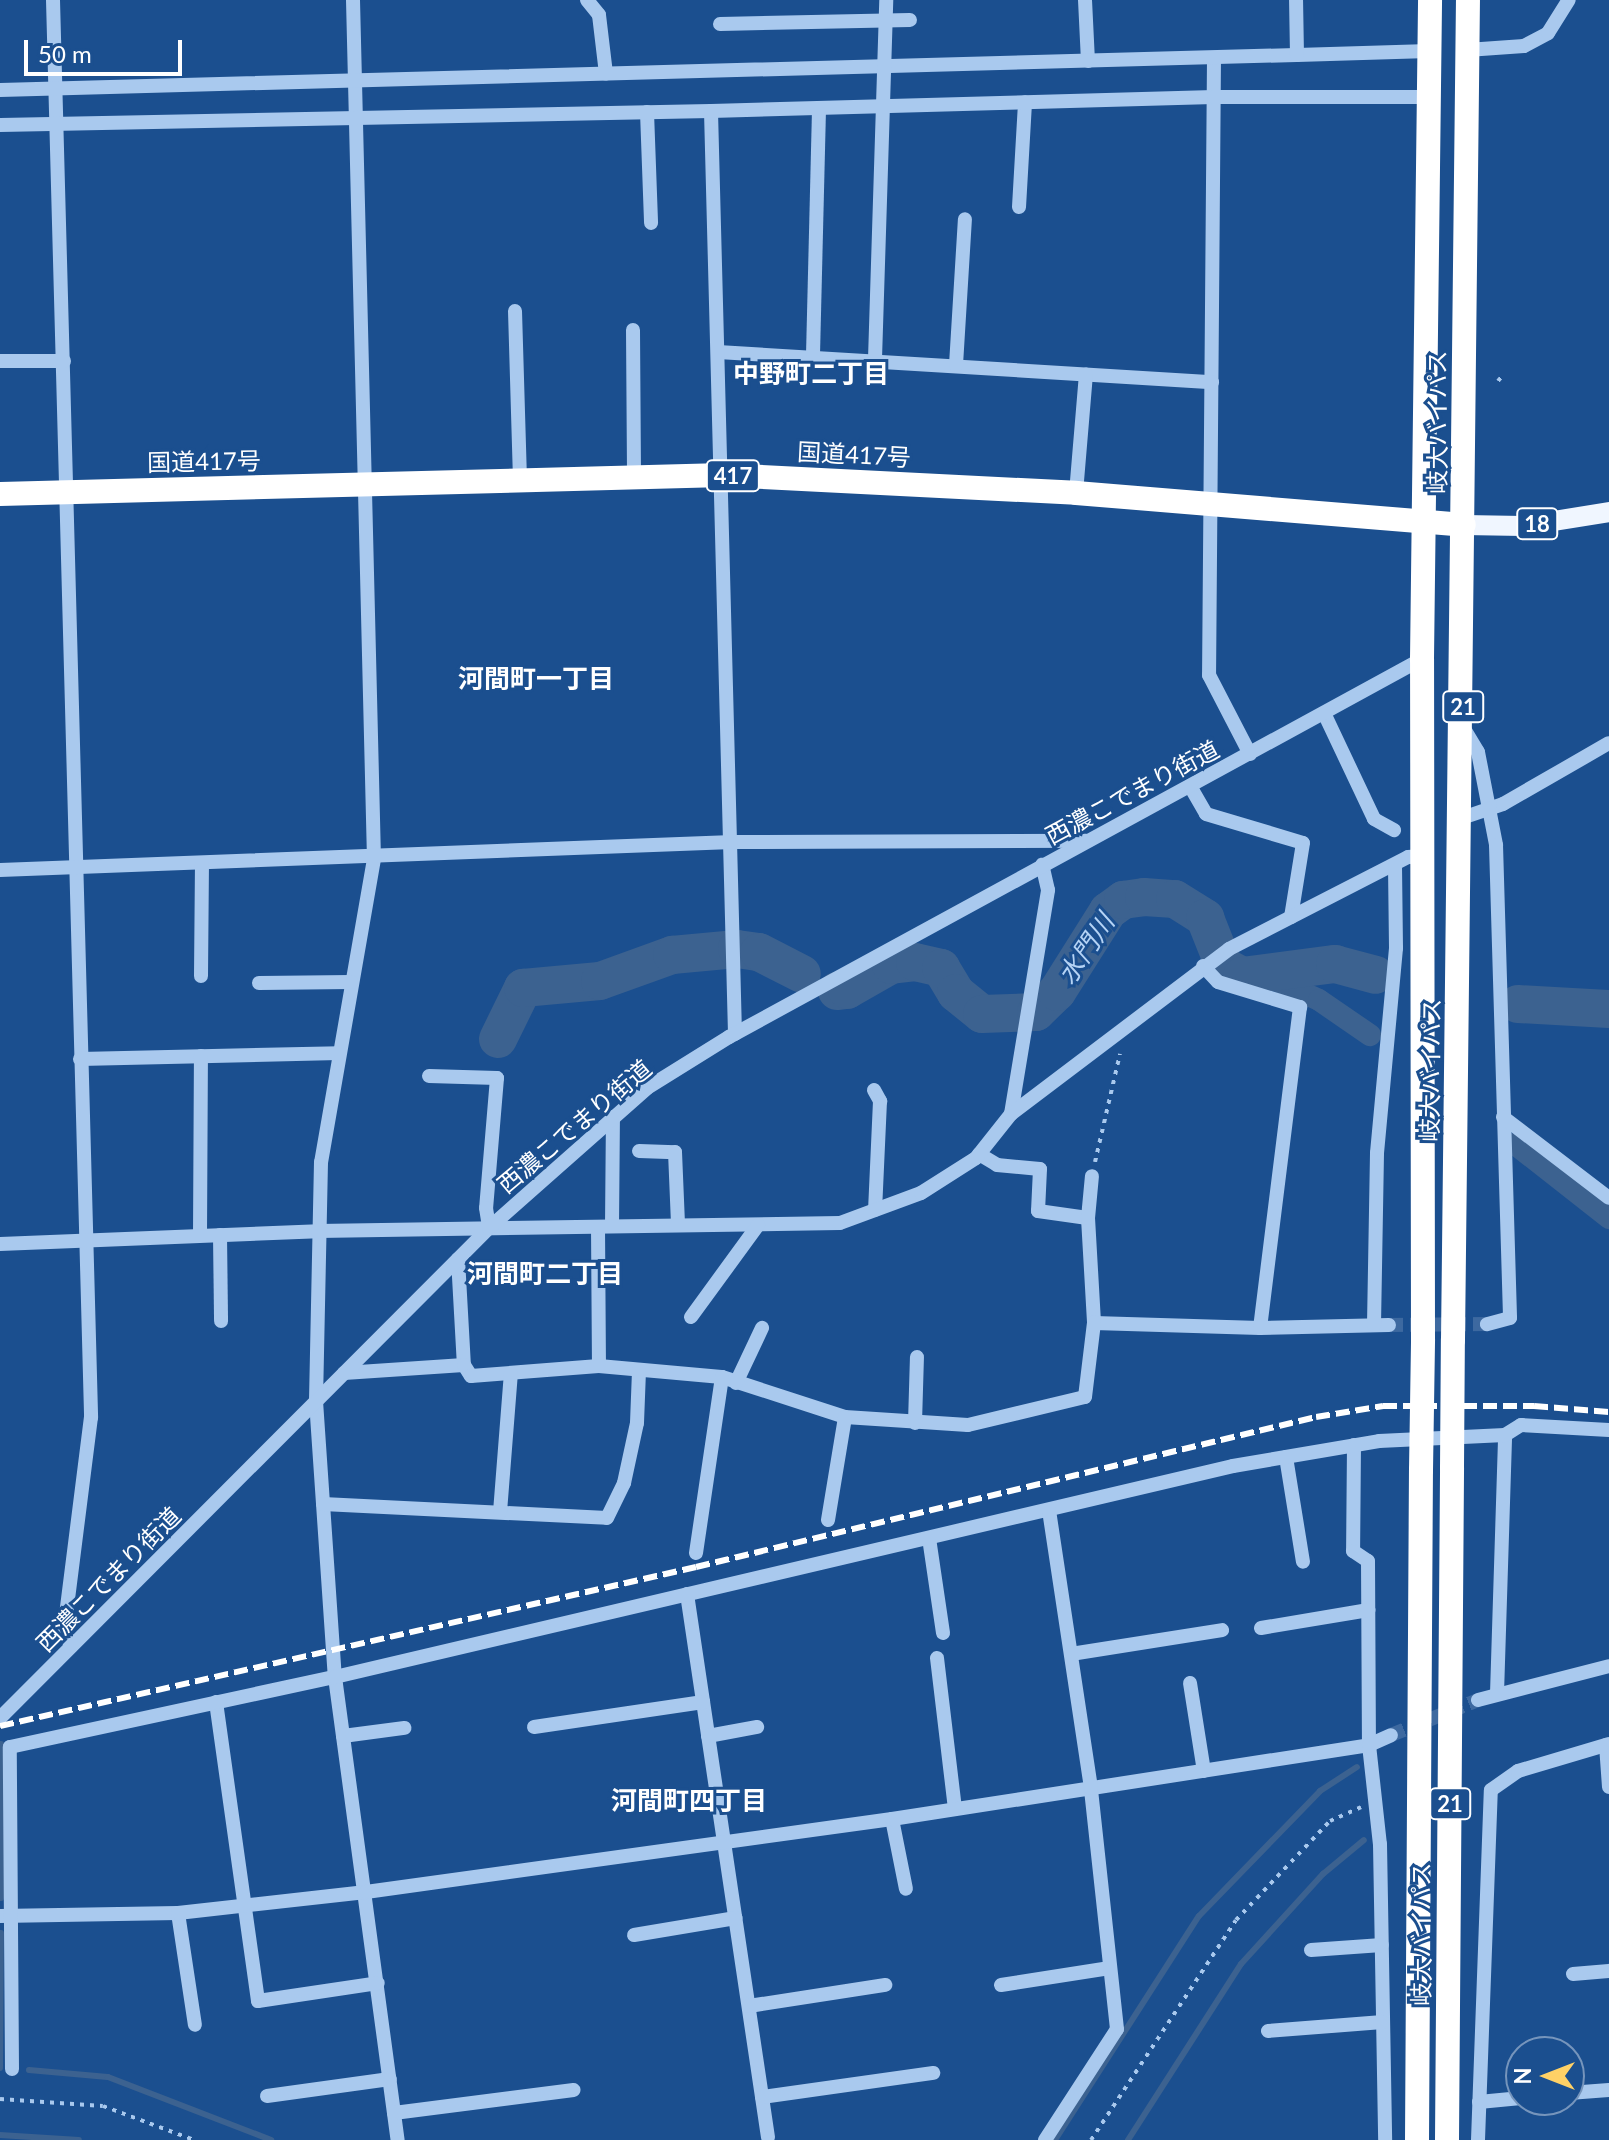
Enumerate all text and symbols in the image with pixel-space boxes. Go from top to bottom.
scale bar [28,24,186,74]
text: 50 m [38,39,92,68]
street label: 岐大バイパス [1423,350,1451,494]
district label: 中野町二丁目 [733,358,889,390]
street label: 国道417号 [796,437,912,471]
street label: 国道417号 [147,446,261,476]
road number: 417 [705,458,761,494]
road number: 18 [1515,506,1559,542]
district label: 河間町一丁目 [458,663,614,695]
road number: 21 [1441,689,1485,725]
street label: 西濃こでまり街道 [1040,734,1224,850]
water label: 水門川 [1051,908,1121,990]
street label: 岐大バイパス [1414,998,1446,1142]
street label: 西濃こでまり街道 [491,1053,657,1199]
district label: 河間町二丁目 [467,1258,623,1290]
street label: 西濃こでまり街道 [30,1501,186,1657]
district label: 河間町四丁目 [611,1785,767,1817]
road number: 21 [1428,1786,1472,1822]
street label: 岐大バイパス [1407,1862,1435,2006]
north arrow [1505,2036,1585,2116]
text: N [1509,2068,1536,2084]

